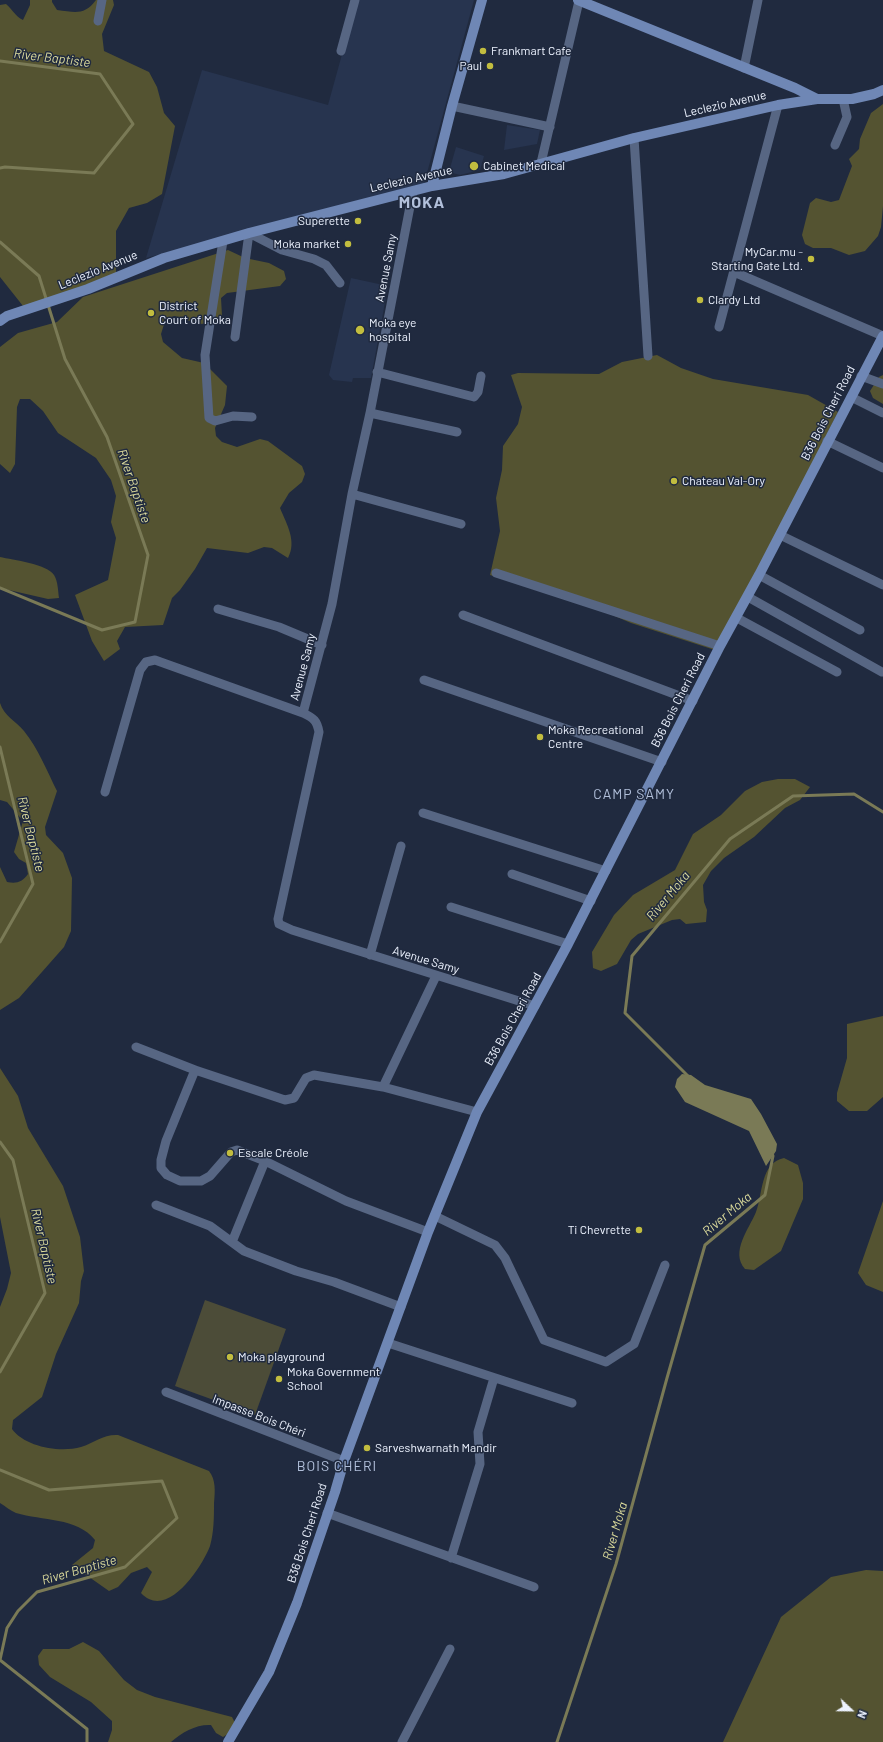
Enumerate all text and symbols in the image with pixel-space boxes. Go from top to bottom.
place label: Frankmart Cafe [491,44,571,58]
water label: River Baptiste [13,46,91,70]
marker: Frankmart Cafe [478,46,488,56]
place label: Paul [460,59,482,73]
marker: Paul [485,61,495,71]
street label: Leclezio Avenue [682,88,768,120]
place label: Cabinet Medical [483,159,565,173]
marker: Cabinet Medical [468,160,480,172]
street label: Leclezio Avenue [368,163,454,195]
district label: MOKA [399,193,445,213]
place label: Superette [298,214,350,228]
marker: Superette [353,216,363,226]
street label: Avenue Samy [372,233,400,303]
place label: Moka market [274,237,340,251]
marker: Moka market [343,239,353,249]
place label: MyCar.mu - Starting Gate Ltd. [711,245,803,273]
street label: Leclezio Avenue [56,248,140,292]
marker: MyCar.mu - Starting Gate Ltd. [806,254,816,264]
place label: Clardy Ltd [708,293,760,307]
marker: Clardy Ltd [695,295,705,305]
place label: District Court of Moka [159,299,231,327]
marker: District Court of Moka [146,308,156,318]
place label: Moka eye hospital [369,316,417,344]
marker: Moka eye hospital [354,324,366,336]
street label: B36 Bois Cheri Road [798,363,858,463]
water label: River Baptiste [114,447,154,525]
place label: Chateau Val-Ory [682,474,765,488]
marker: Chateau Val-Ory [669,476,679,486]
street label: Avenue Samy [287,632,319,702]
street label: B36 Bois Cheri Road [648,650,708,750]
place label: Moka Recreational Centre [548,723,644,751]
marker: Moka Recreational Centre [535,732,545,742]
district label: CAMP SAMY [593,786,675,802]
water label: River Baptiste [14,795,48,873]
water label: River Moka [643,868,693,924]
street label: Avenue Samy [391,943,461,977]
street label: B36 Bois Cheri Road [481,970,545,1068]
place label: Escale Créole [238,1146,309,1160]
marker: Escale Créole [225,1148,235,1158]
water label: River Moka [699,1189,755,1239]
water label: River Baptiste [28,1207,60,1285]
place label: Ti Chevrette [568,1223,631,1237]
marker: Ti Chevrette [634,1225,644,1235]
place label: Moka playground [238,1350,325,1364]
marker: Moka playground [225,1352,235,1362]
place label: Moka Government School [287,1365,380,1393]
marker: Moka Government School [274,1374,284,1384]
street label: Impasse Bois Chéri [210,1392,308,1440]
place label: Sarveshwarnath Mandir [375,1441,497,1455]
marker: Sarveshwarnath Mandir [362,1443,372,1453]
district label: BOIS CHÉRI [297,1458,377,1474]
street label: B36 Bois Cheri Road [284,1481,330,1585]
water label: River Moka [599,1500,631,1562]
water label: River Baptiste [40,1552,118,1588]
north arrow [831,1690,871,1730]
text: N [855,1709,870,1721]

